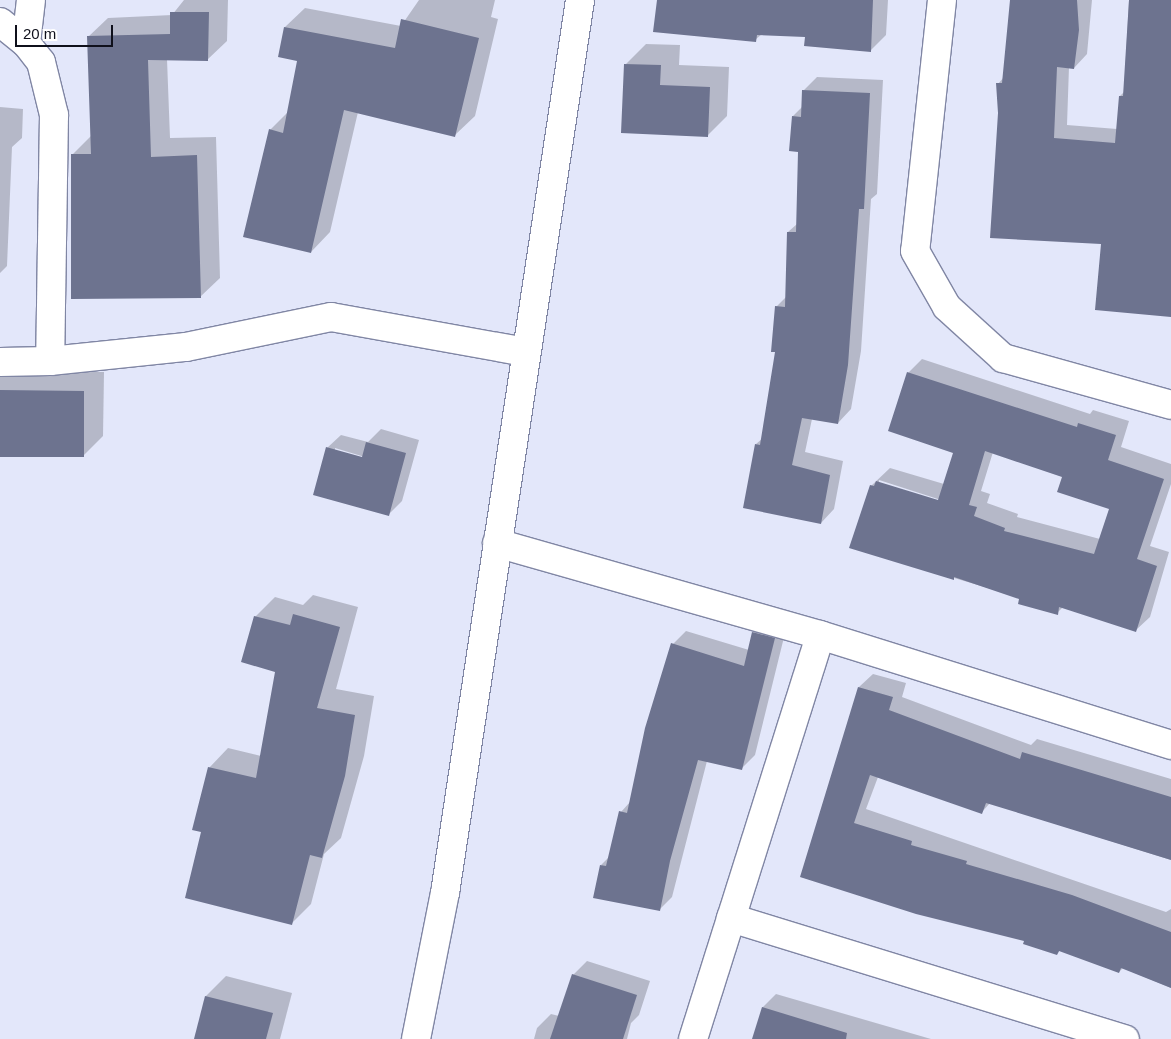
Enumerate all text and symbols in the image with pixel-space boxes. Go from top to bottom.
scale bar [18,15,115,47]
text: 20 m [23,25,56,42]

